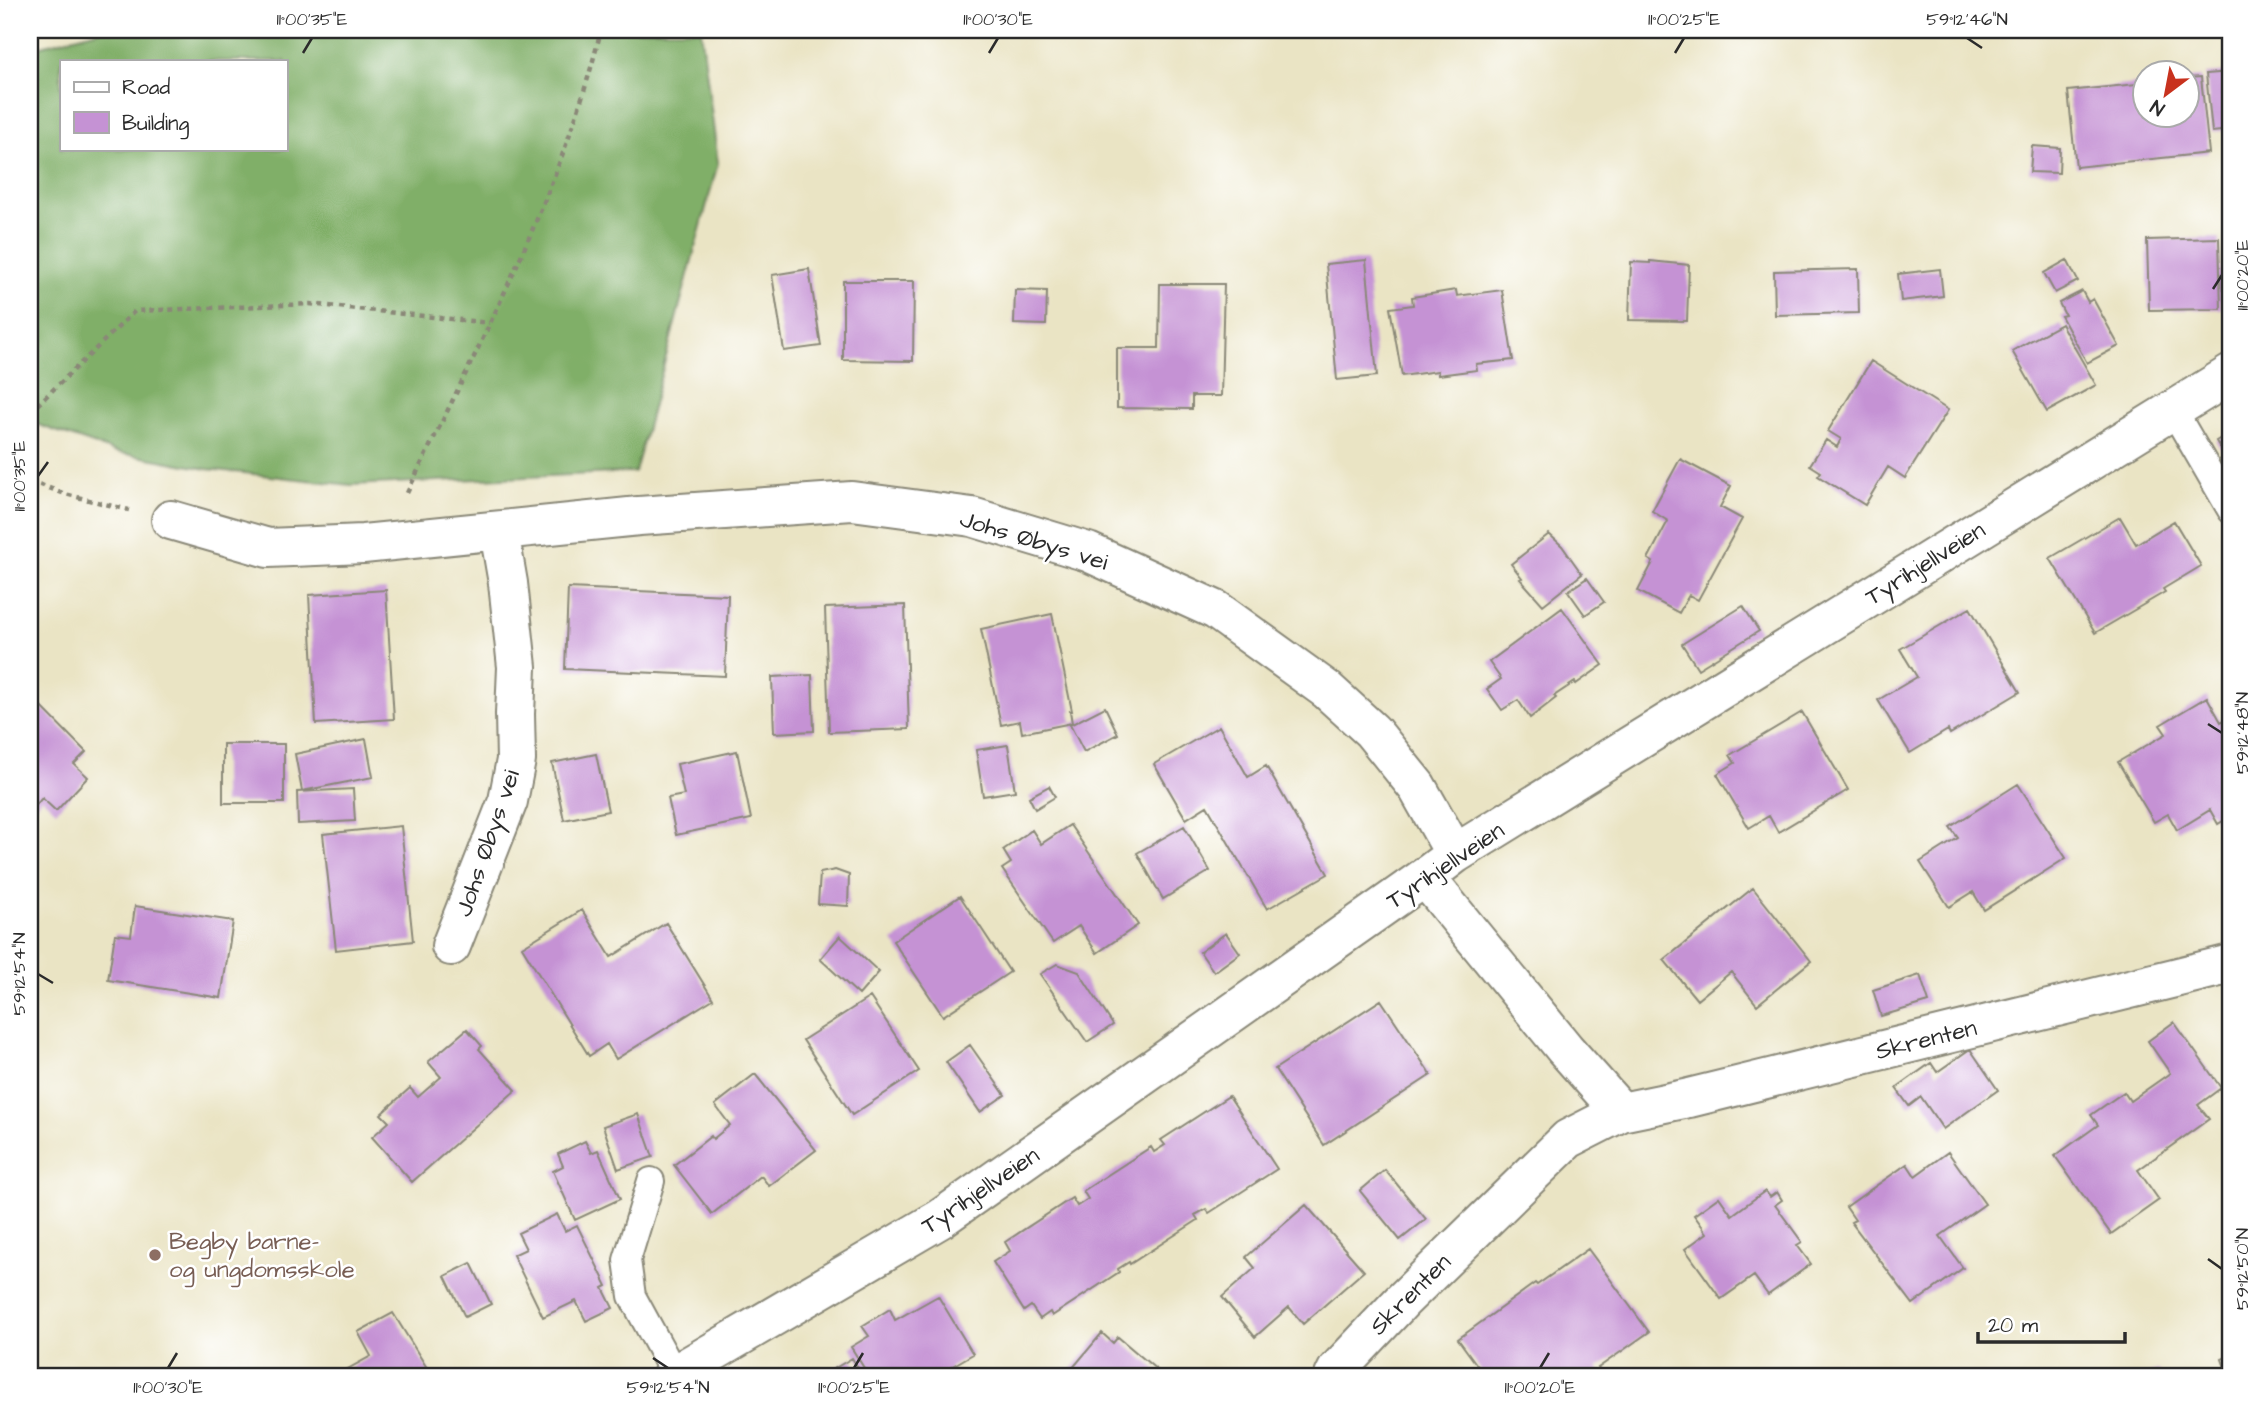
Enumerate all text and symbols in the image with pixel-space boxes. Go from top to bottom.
text: 11°00'35"E [277,7,348,32]
text: 11°00'30"E [963,7,1033,32]
text: 11°00'25"E [1648,7,1720,32]
text: 59°12'46"N [1926,7,2008,32]
legend [60,60,287,150]
north arrow [2132,60,2202,130]
text: Road [122,73,170,102]
text: N [2146,92,2170,122]
text: Building [122,109,190,140]
text: 11°00'20"E [2230,239,2255,310]
text: 11°00'35"E [7,440,32,512]
street label: Johs Øbys vei [955,502,1112,581]
street label: Tyrihjellveien [1859,513,1993,615]
text: 59°12'48"N [2230,692,2255,774]
street label: Johs Øbys vei [447,765,530,922]
street label: Tyrihjellveien [1380,814,1512,919]
text: 59°12'54"N [7,932,32,1016]
street label: Skrenten [1872,1011,1980,1069]
street label: Tyrihjellveien [915,1139,1047,1244]
place label: Begby barne- og ungdomsskole [169,1225,355,1288]
text: 59°12'50"N [2230,1228,2255,1310]
street label: Skrenten [1362,1246,1459,1343]
marker: Begby barne- og ungdomsskole [147,1247,163,1263]
scale bar [1978,1301,2124,1345]
text: 20 m [1988,1311,2039,1340]
text: 11°00'30"E [133,1375,203,1400]
text: 59°12'54"N [626,1375,710,1400]
text: 11°00'25"E [818,1375,890,1400]
text: 11°00'20"E [1505,1375,1576,1400]

